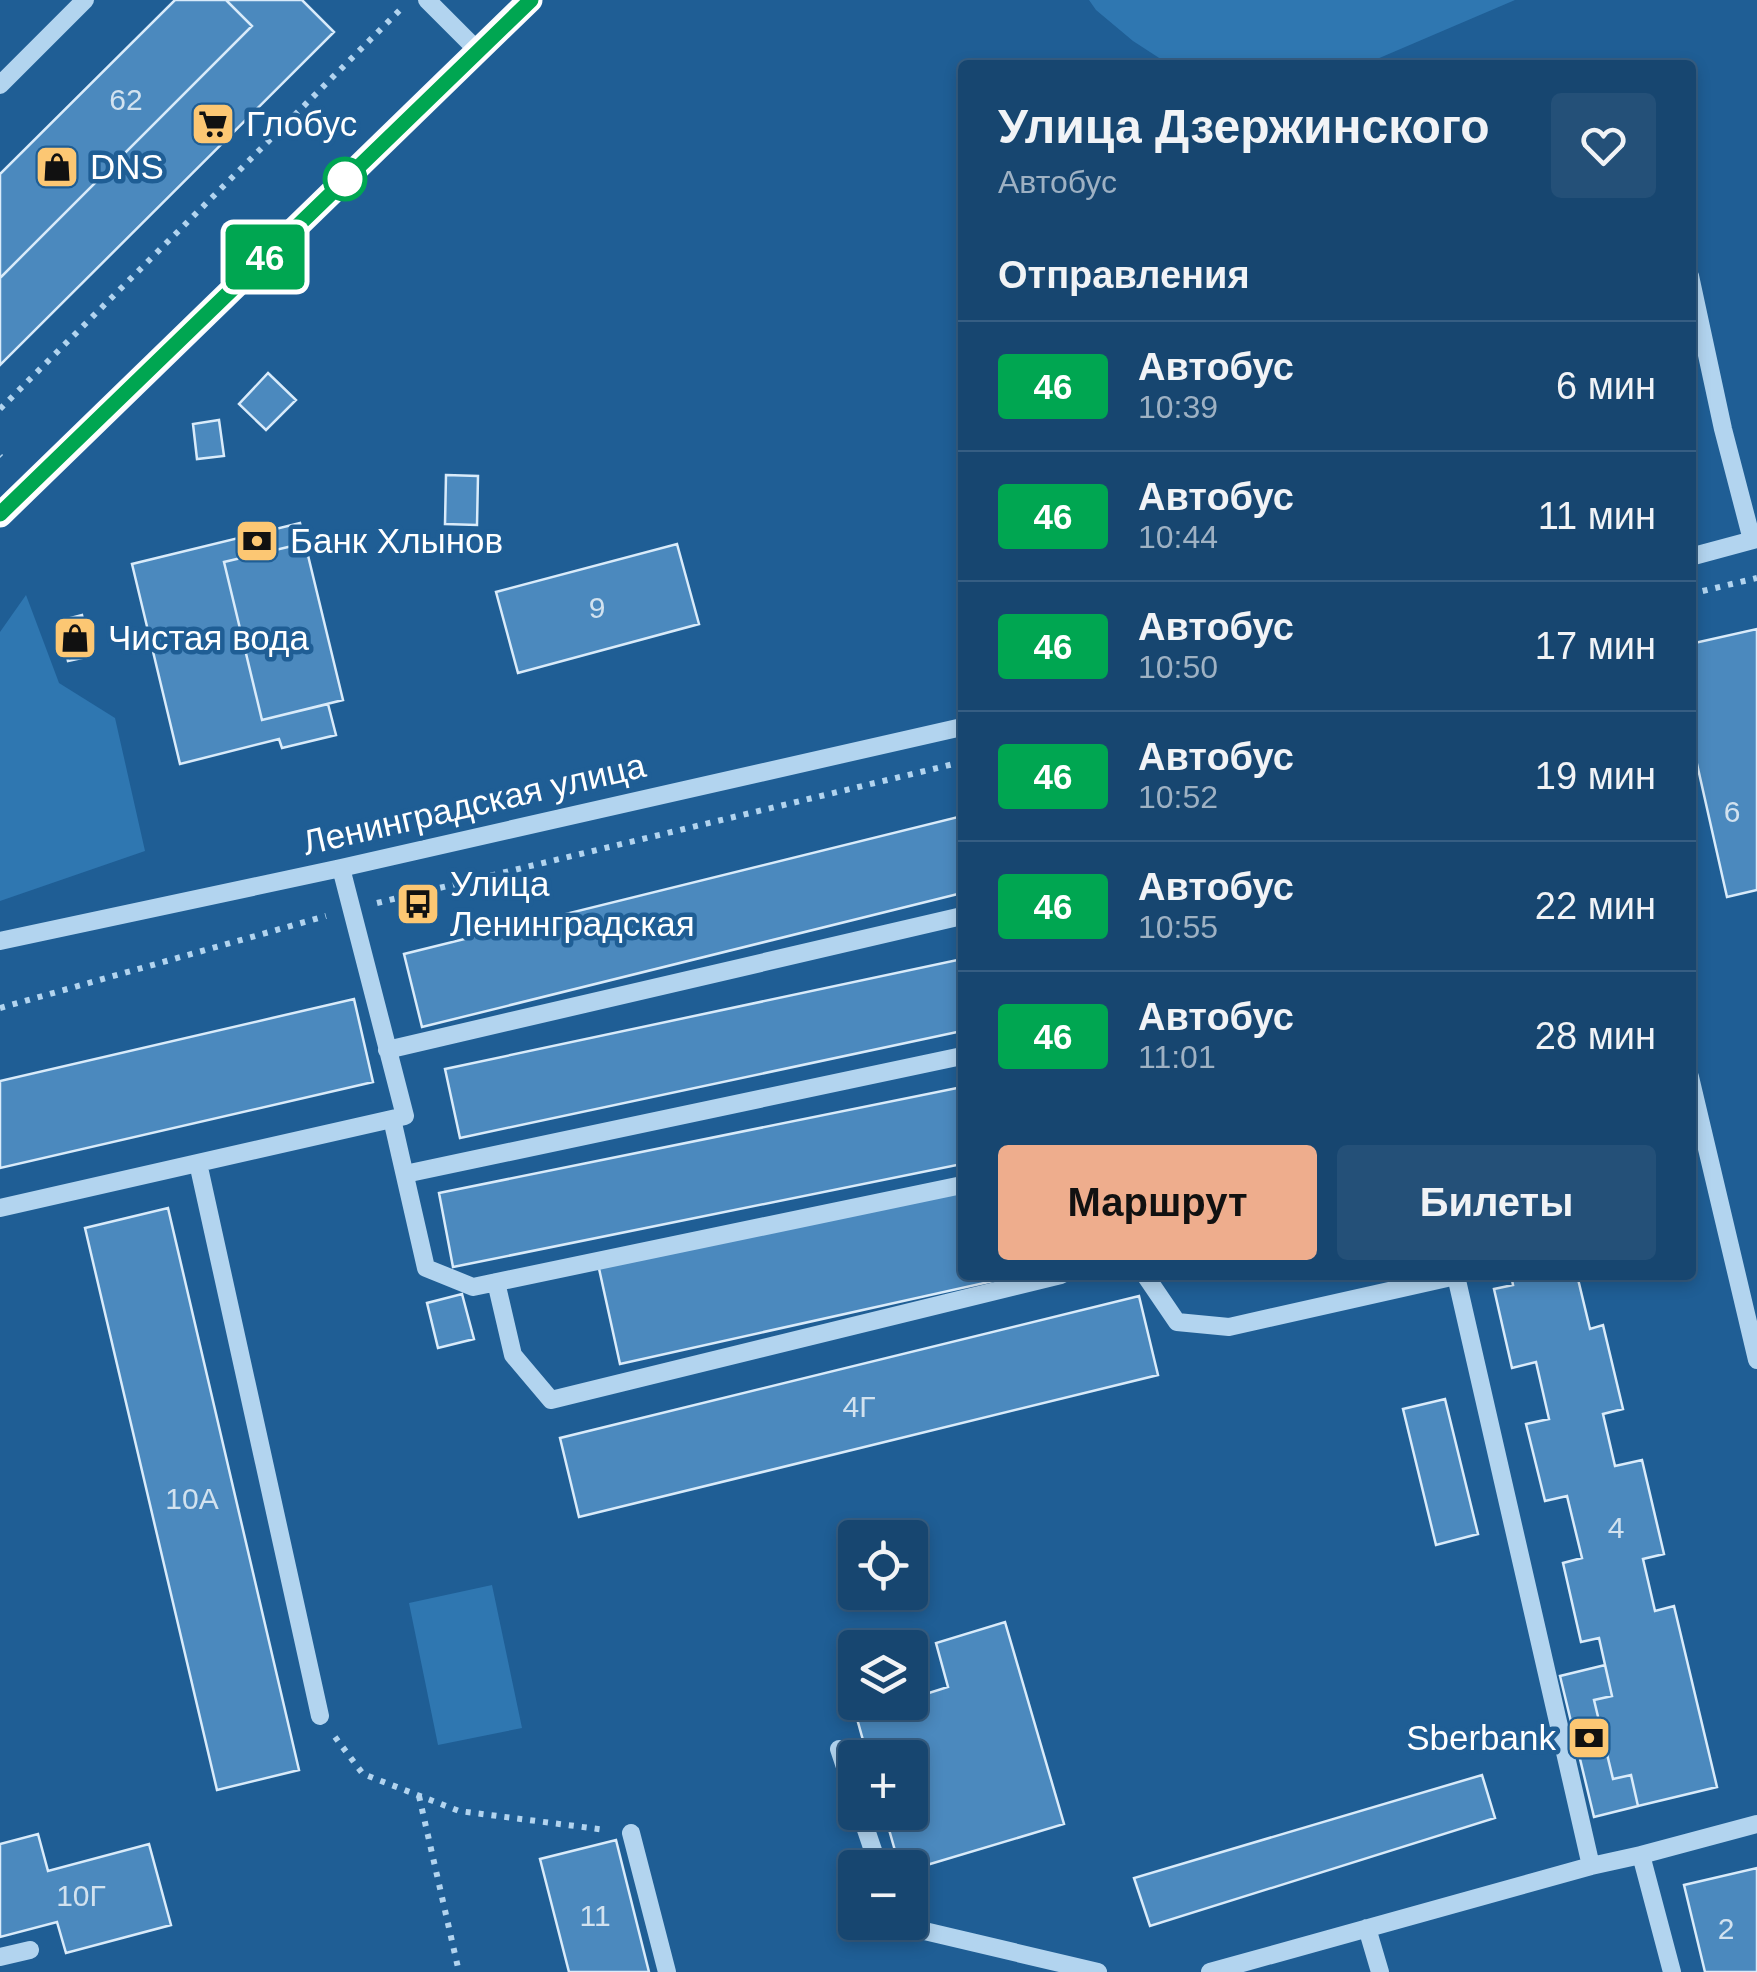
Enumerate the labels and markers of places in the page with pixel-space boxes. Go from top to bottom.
supermarket icon: Глобус [190,101,236,147]
place label: Глобус [246,104,357,143]
shop icon: DNS [34,144,80,190]
place label: DNS [90,147,164,186]
unlabelled marker [324,158,366,200]
bank icon: Банк Хлынов [234,518,280,564]
place label: Банк Хлынов [290,521,503,560]
shop icon: Чистая вода [52,615,98,661]
place label: Чистая вода [108,618,309,657]
place label: Улица Ленинградская [450,864,695,943]
bus stop icon: Улица Ленинградская [395,881,441,927]
bank icon: Sberbank [1566,1715,1612,1761]
place label: Sberbank [1406,1718,1556,1757]

